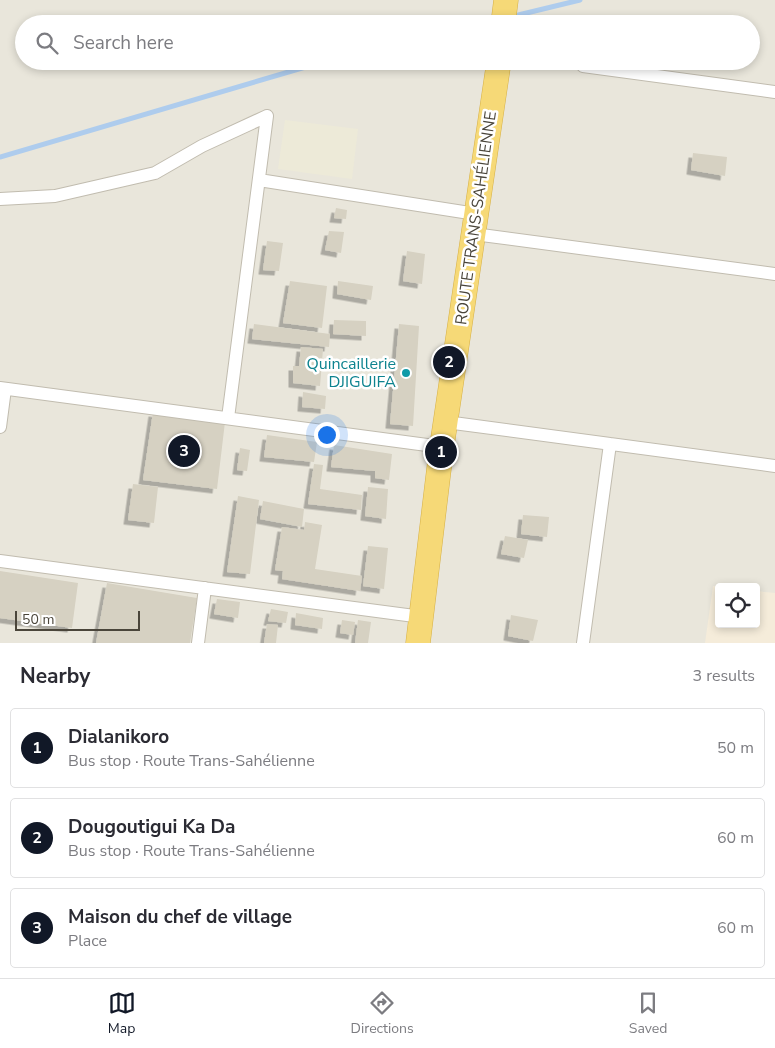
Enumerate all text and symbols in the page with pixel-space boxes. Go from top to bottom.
search box [15,15,760,70]
icon: search [33,29,61,57]
text: Search here [73,30,174,56]
street label: ROUTE TRANS-SAHÉLIENNE [450,110,502,326]
pin: 2 [433,343,465,381]
place label: Quincaillerie DJIGUIFA [307,353,396,393]
marker: Quincaillerie DJIGUIFA [400,367,412,379]
your location [314,422,340,448]
pin: 3 [168,432,200,470]
pin: 1 [425,433,457,471]
map controls [715,583,760,628]
button: locate [715,583,760,628]
scale bar [15,608,140,631]
text: 50 m [22,610,54,629]
text: Nearby [20,662,90,690]
text: 3 results [693,665,755,687]
text: Dialanikoro [68,724,169,750]
text: 1 [32,737,42,759]
text: 50 m [717,737,754,759]
text: Bus stop · Route Trans-Sahélienne [68,750,315,772]
text: Dougoutigui Ka Da [68,814,235,840]
text: 2 [32,827,42,849]
text: 60 m [717,827,754,849]
text: Bus stop · Route Trans-Sahélienne [68,840,315,862]
text: Maison du chef de village [68,904,292,930]
text: 3 [32,917,42,939]
text: 60 m [717,917,754,939]
text: Place [68,930,107,952]
tab: Map [108,989,136,1038]
tab: Directions [351,989,414,1038]
tab: Saved [629,989,667,1038]

